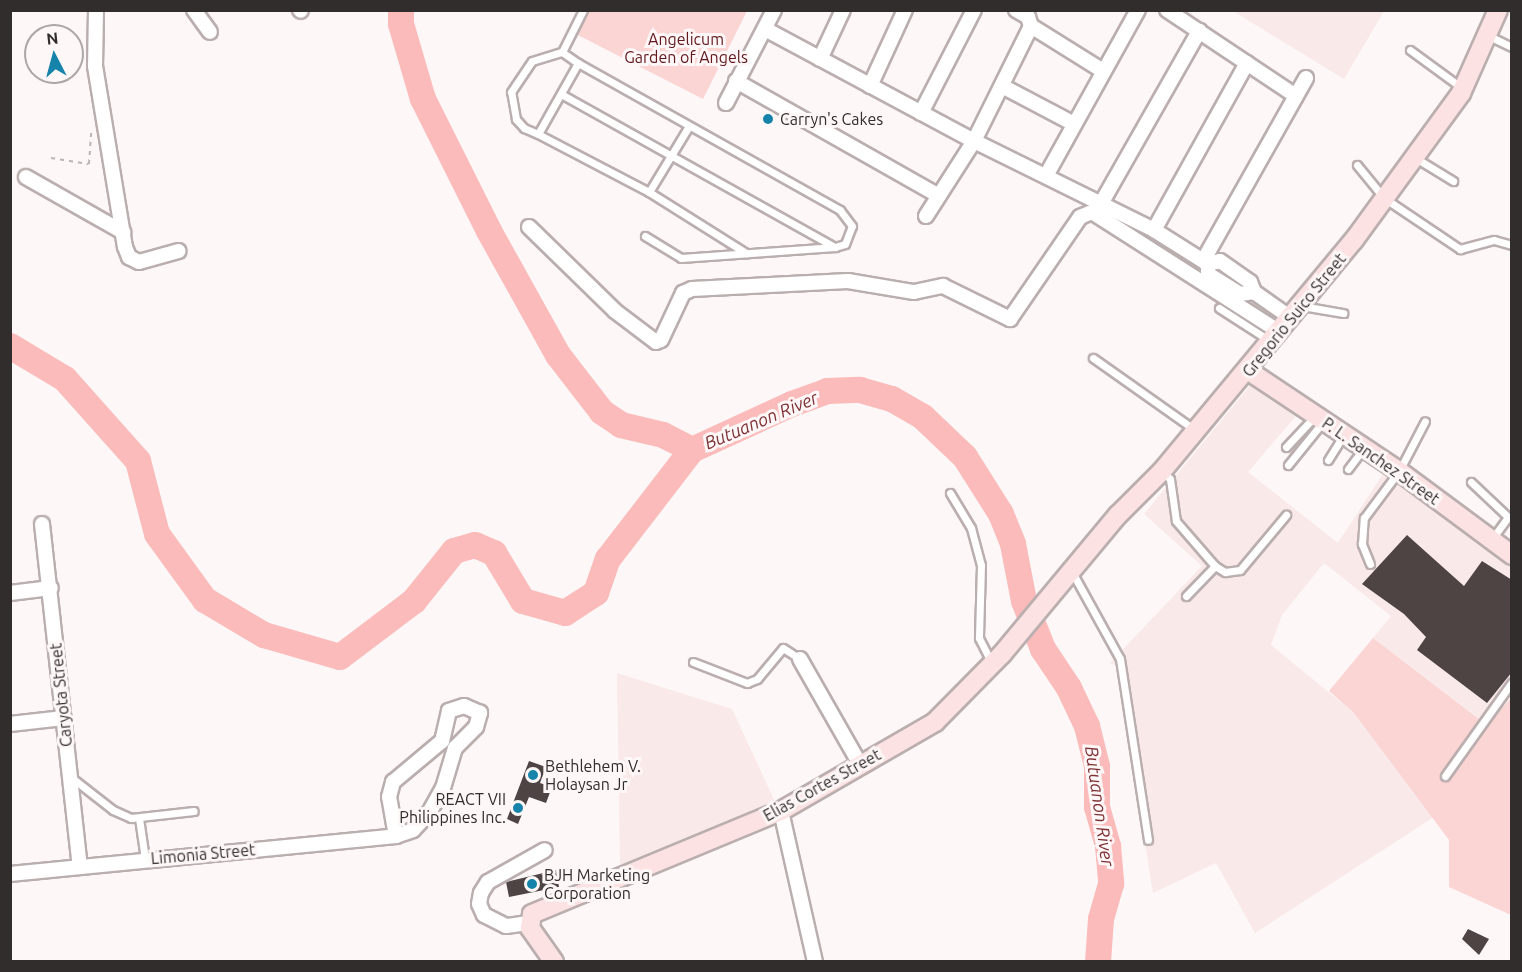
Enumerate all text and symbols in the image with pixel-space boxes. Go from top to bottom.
north arrow [24,24,84,84]
text: N [45,29,59,48]
park label: Angelicum Garden of Angels [624,29,748,67]
place label: Carryn's Cakes [780,109,883,129]
marker: Carryn's Cakes [761,112,775,126]
street label: Gregorio Suico Street [1238,249,1350,381]
water label: Butuanon River [701,386,821,454]
street label: P. L. Sanchez Street [1319,413,1443,509]
street label: Caryota Street [46,642,76,748]
water label: Butuanon River [1081,744,1119,868]
street label: Elias Cortes Street [760,745,884,825]
place label: Bethlehem V. Holaysan Jr [545,756,641,794]
marker: Bethlehem V. Holaysan Jr [526,768,540,782]
place label: REACT VII Philippines Inc. [399,789,506,827]
marker: REACT VII Philippines Inc. [511,801,525,815]
street label: Limonia Street [150,840,256,868]
place label: BJH Marketing Corporation [544,865,650,903]
marker: BJH Marketing Corporation [525,877,539,891]

